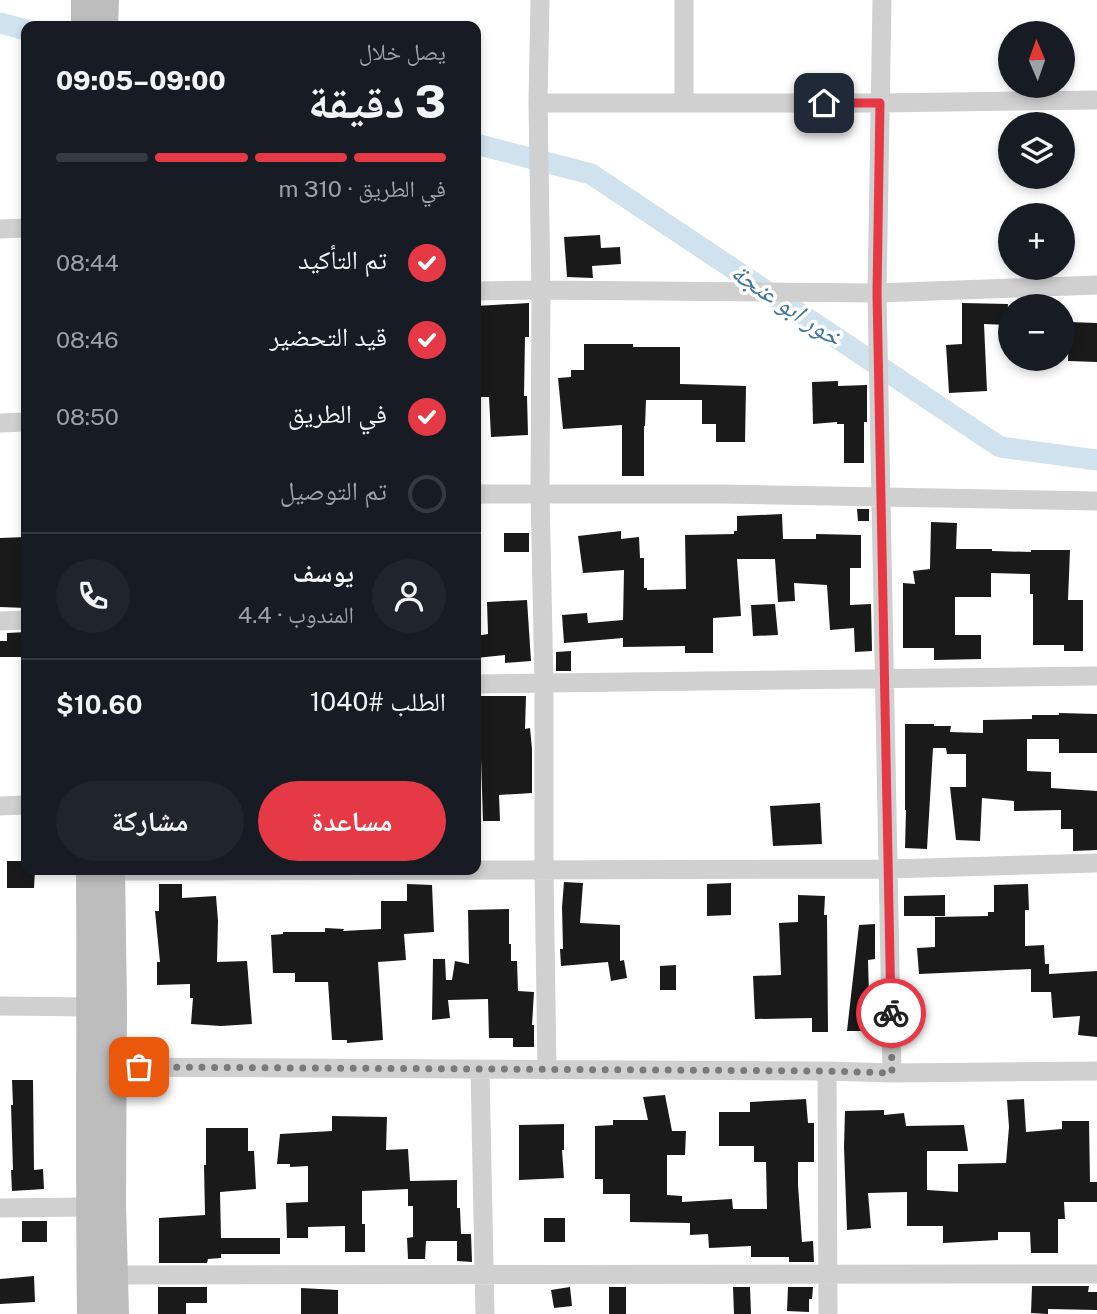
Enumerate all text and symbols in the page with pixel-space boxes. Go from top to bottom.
north arrow [998,21,1074,98]
map controls [998,21,1075,371]
text: يصل خلال [359,38,446,65]
text: 09:00–09:05 [56,65,226,96]
pin [794,73,854,133]
text: 3 دقيقة [308,74,446,128]
icon: home [805,84,843,122]
button: layers [998,112,1075,189]
text: في الطريق · 310 m [278,175,446,202]
button: + [998,203,1075,280]
text: تم التأكيد [298,244,387,275]
icon: check [408,244,446,282]
text: 08:44 [56,249,119,276]
water label: خور ابو عنجة [726,256,849,353]
button: − [998,294,1075,371]
text: قيد التحضير [270,321,387,352]
icon: check [408,321,446,359]
text: 08:46 [56,326,119,353]
text: في الطريق [288,398,387,429]
icon: check [408,398,446,436]
text: 08:50 [56,403,119,430]
text: تم التوصيل [280,475,387,506]
text: يوسف [293,557,354,588]
button: phone [56,559,130,633]
button: person [372,559,446,633]
text: المندوب · 4.4 [238,601,354,628]
text: الطلب #1040 [310,686,446,717]
text: $10.60 [56,689,142,720]
button: مشاركة [56,781,244,861]
button: مساعدة [258,781,446,861]
courier [856,978,926,1048]
icon: bike [872,994,910,1032]
pin [109,1037,169,1097]
icon: bag [120,1048,158,1086]

